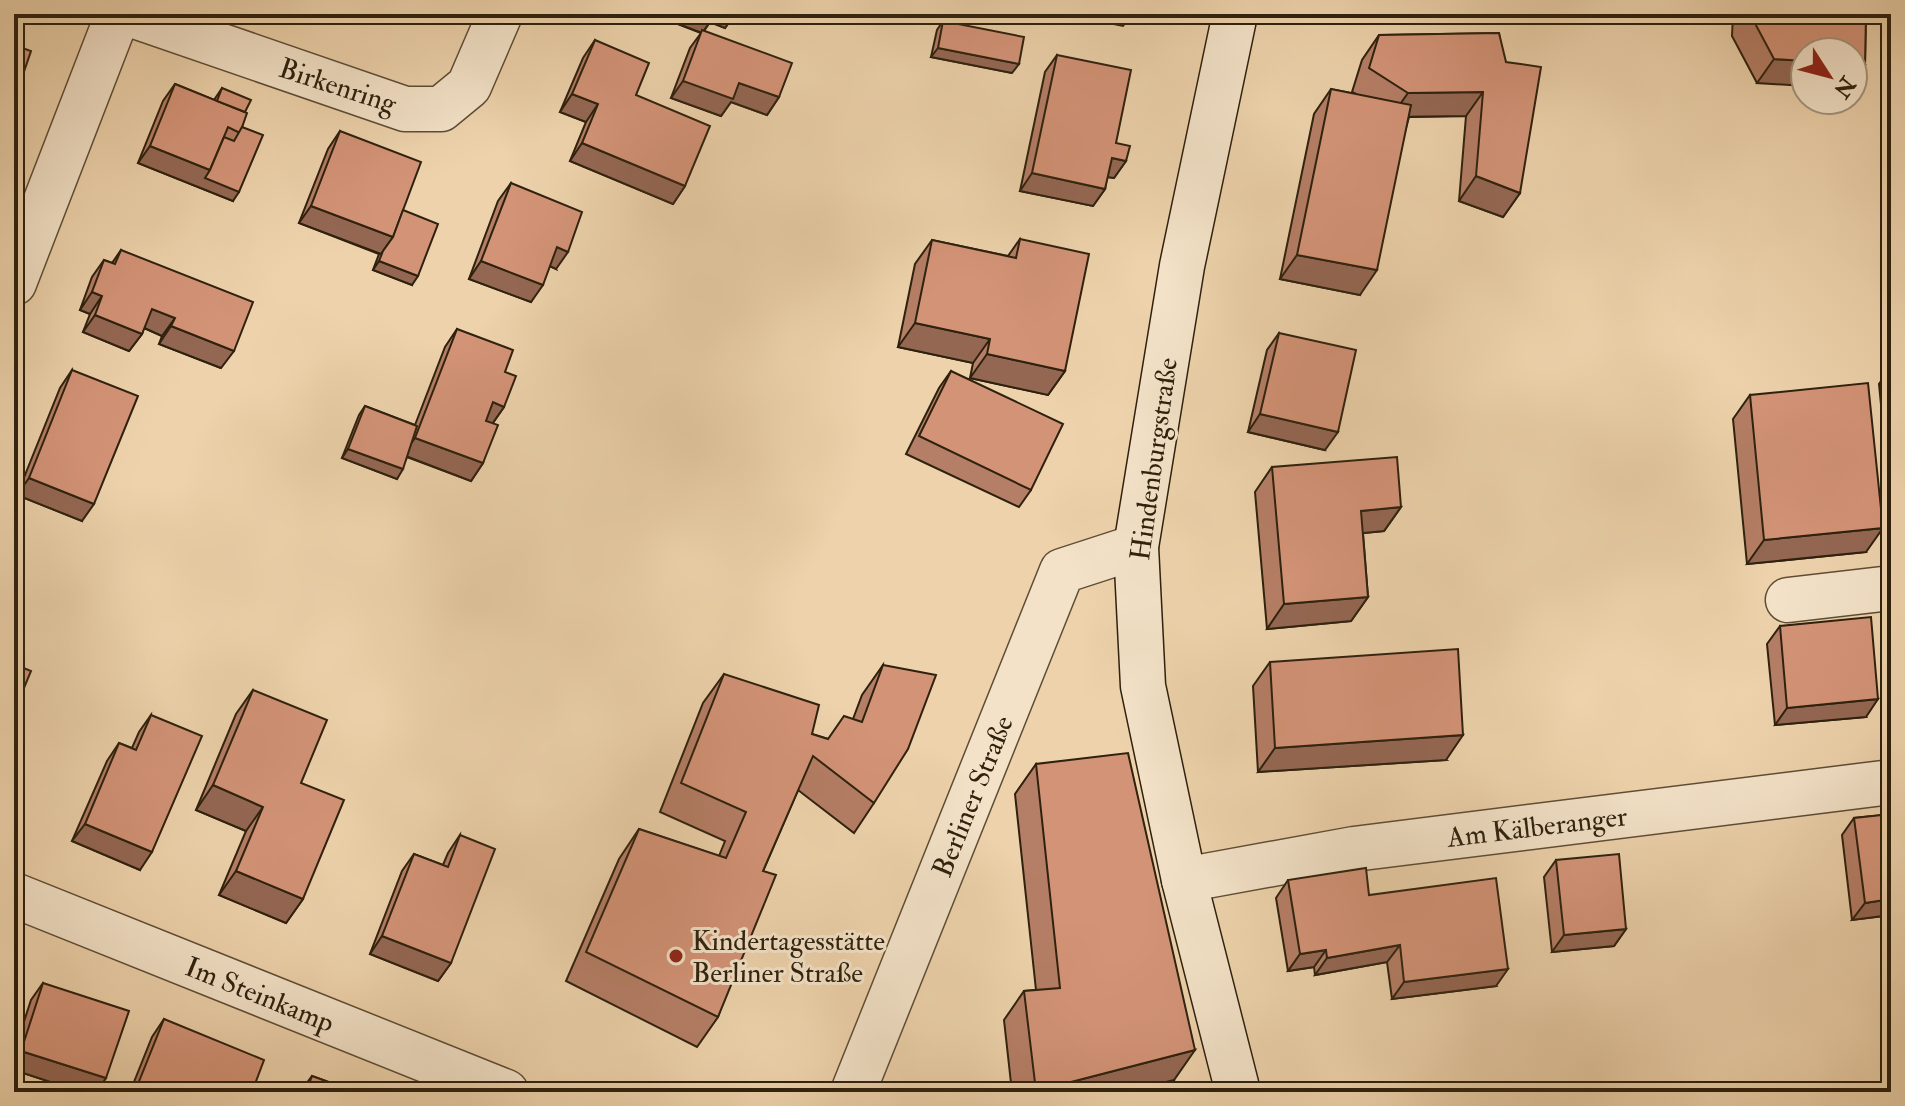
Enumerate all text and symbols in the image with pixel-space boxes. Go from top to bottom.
north arrow [1789,36,1869,116]
street label: Birkenring [274,51,402,122]
text: N [1827,70,1862,104]
street label: Hindenburgstraße [1123,355,1186,563]
street label: Berliner Straße [925,711,1022,882]
street label: Am Kälberanger [1444,799,1630,856]
place label: Kindertagesstätte Berliner Straße [692,924,885,991]
marker: Kindertagesstätte Berliner Straße [667,947,685,965]
street label: Im Steinkamp [180,950,339,1041]

